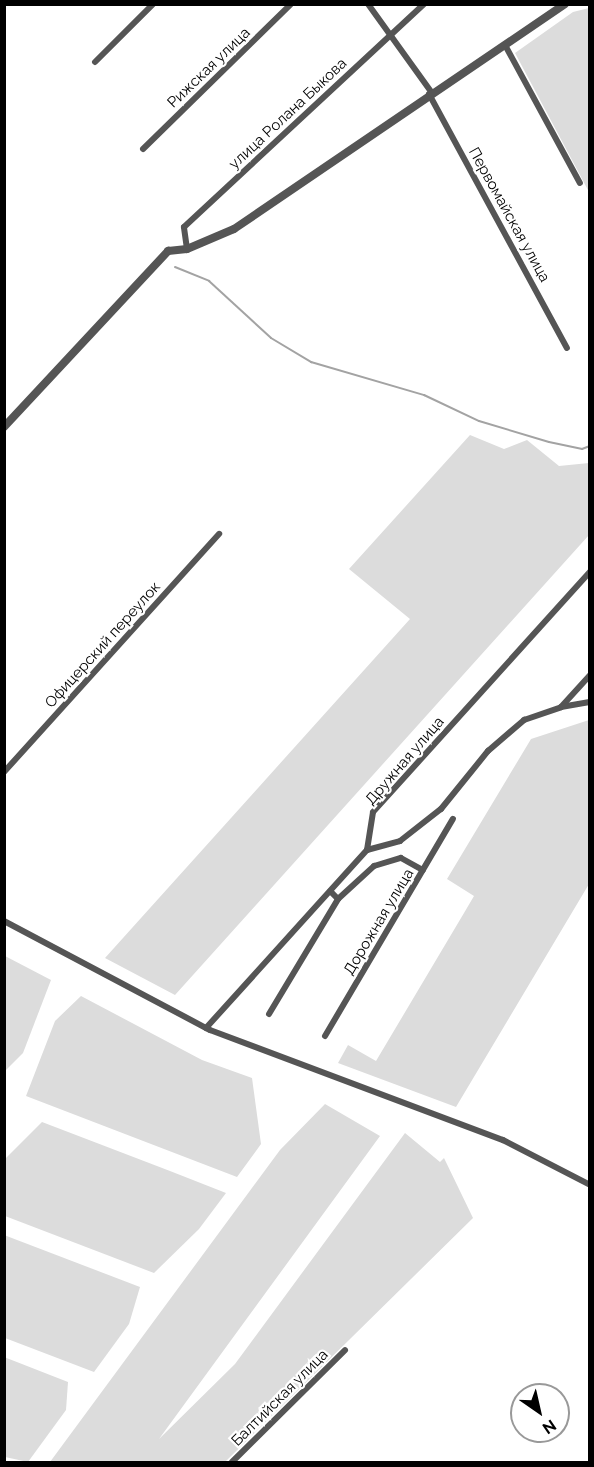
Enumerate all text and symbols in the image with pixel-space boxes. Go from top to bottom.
street label: Рижская улица [164,24,254,112]
street label: улица Ролана Быкова [225,55,351,173]
street label: Первомайская улица [464,144,554,286]
street label: Офицерский переулок [42,578,164,712]
street label: Дружная улица [362,713,448,809]
street label: Дорожная улица [340,865,418,979]
street label: Балтийская улица [228,1346,332,1450]
north arrow [510,1383,570,1443]
text: N [539,1415,560,1438]

